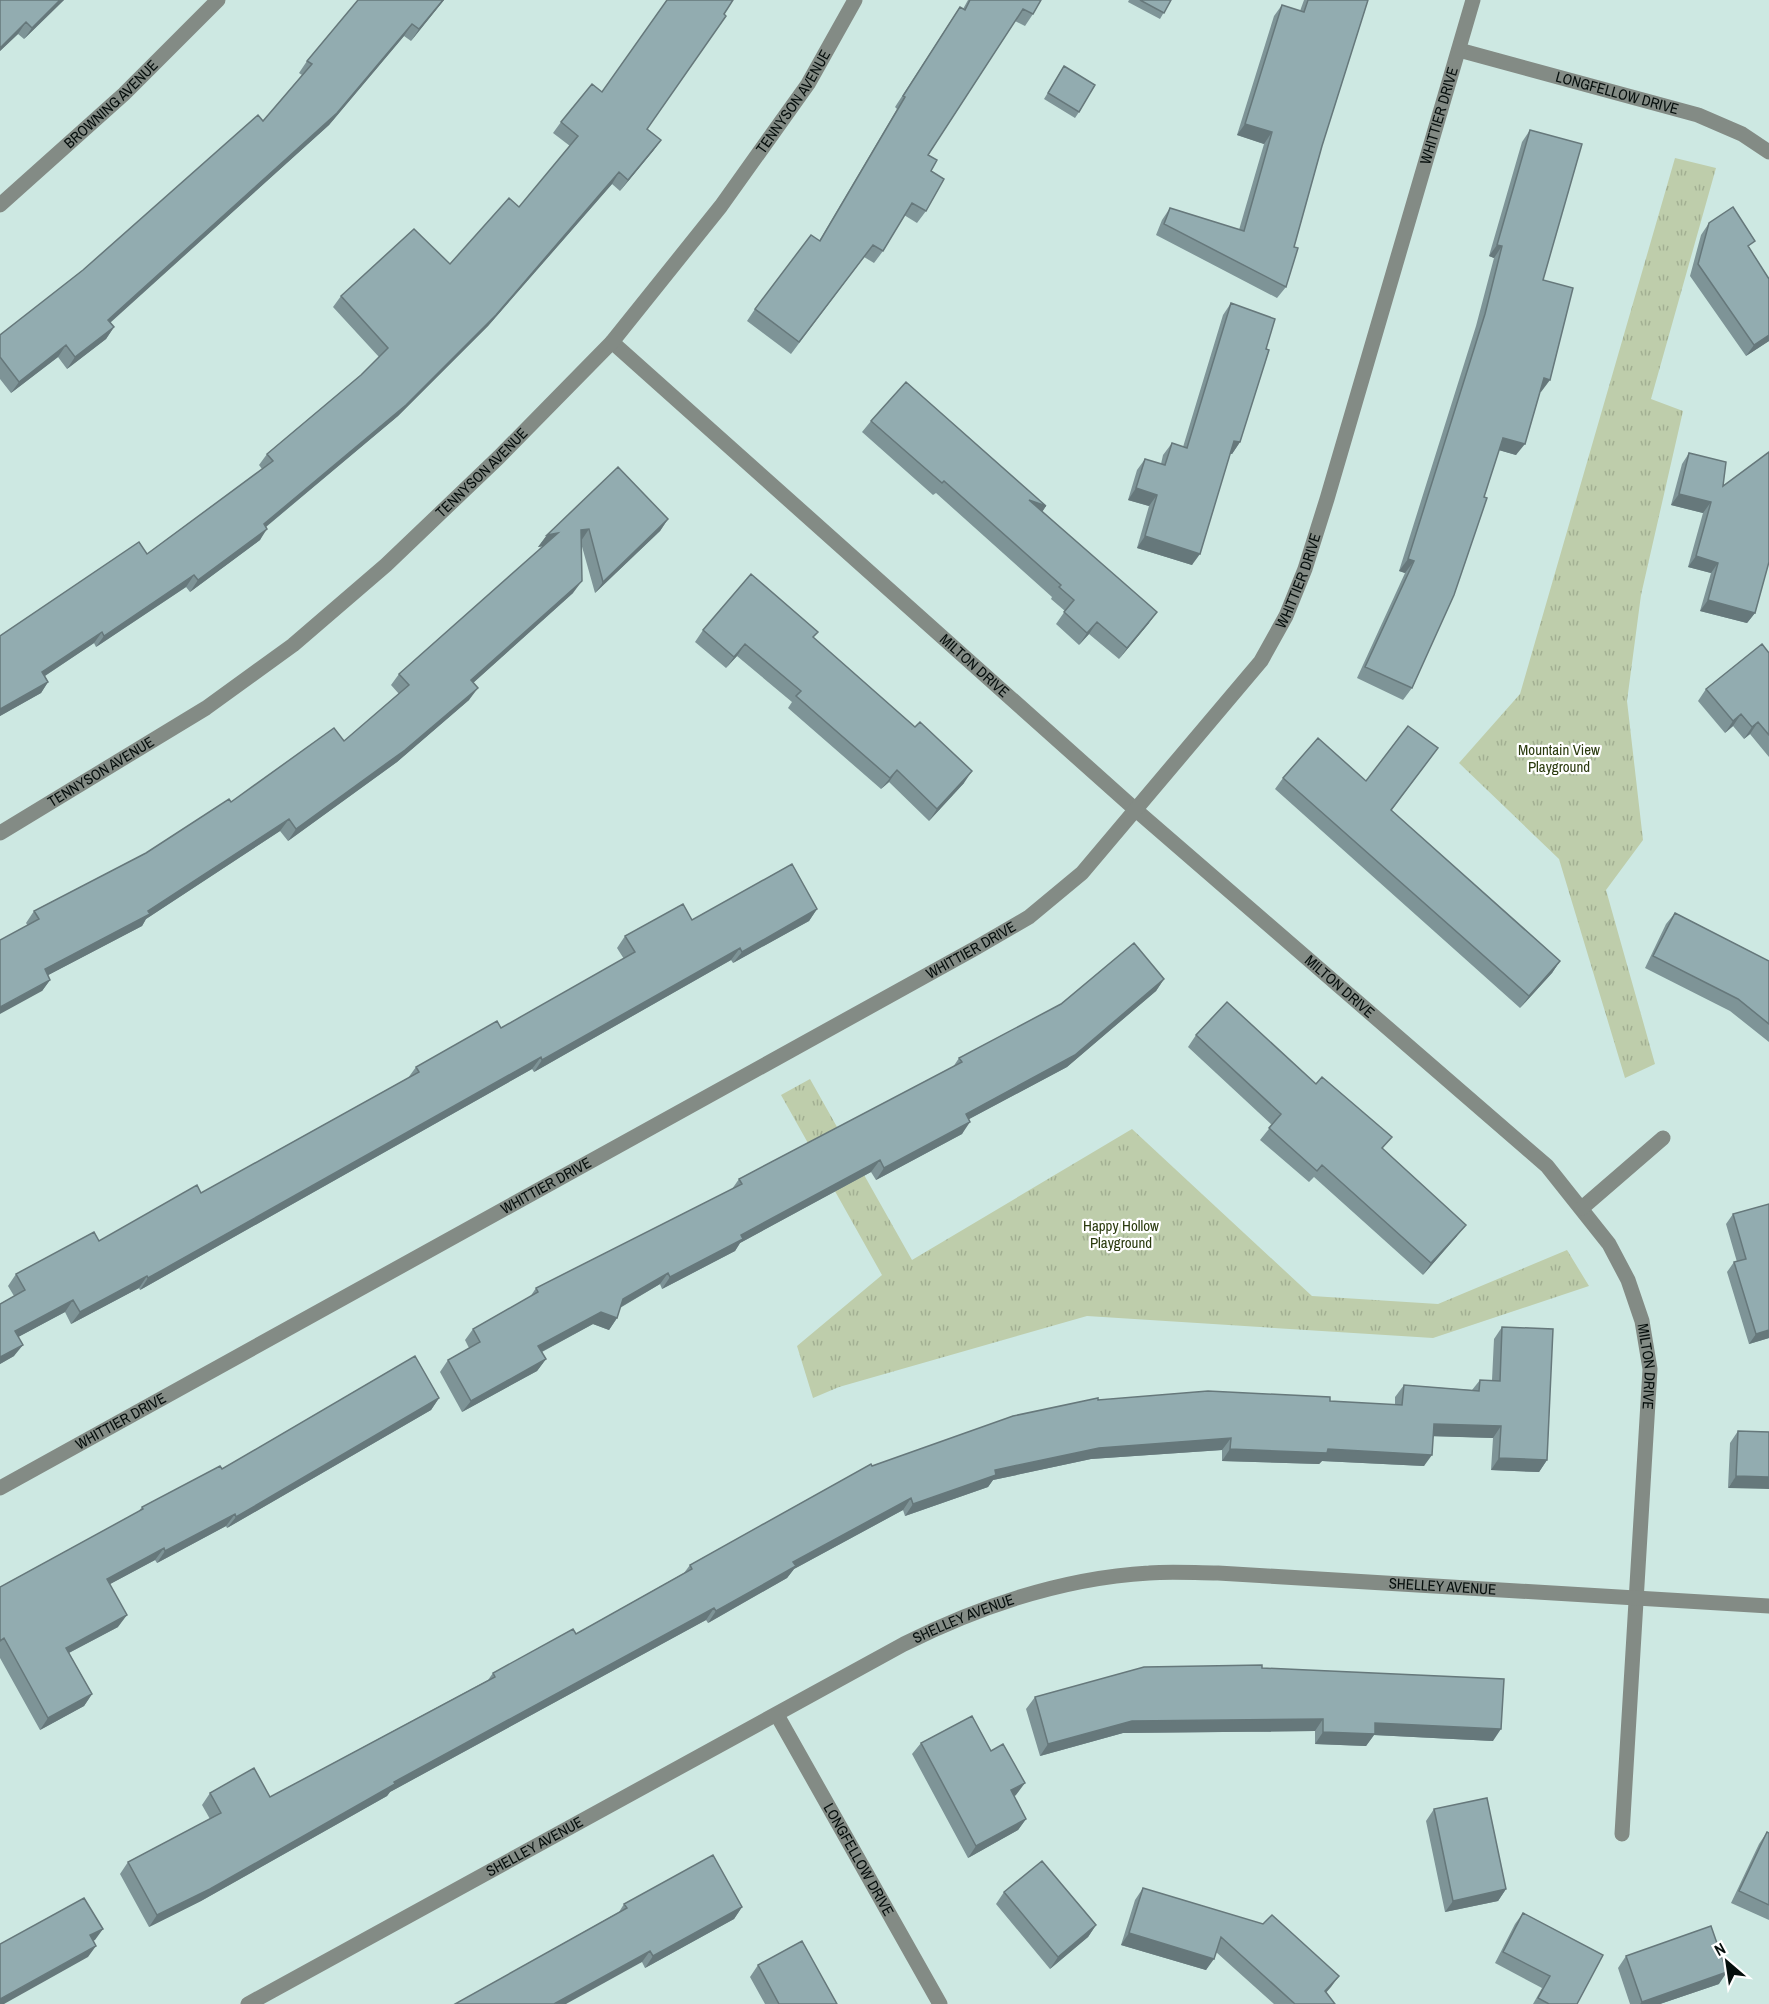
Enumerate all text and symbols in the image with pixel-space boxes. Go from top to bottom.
street label: TENNYSON AVENUE [751,46,835,158]
street label: BROWNING AVENUE [59,55,162,153]
street label: WHITTIER DRIVE [1414,64,1463,167]
street label: LONGFELLOW DRIVE [1554,66,1681,119]
street label: TENNYSON AVENUE [431,423,532,522]
street label: WHITTIER DRIVE [1270,530,1326,632]
street label: MILTON DRIVE [936,629,1014,702]
street label: TENNYSON AVENUE [43,731,158,812]
park label: Mountain View Playground [1518,739,1600,777]
street label: WHITTIER DRIVE [922,916,1020,984]
street label: MILTON DRIVE [1300,950,1380,1022]
street label: WHITTIER DRIVE [497,1152,595,1219]
park label: Happy Hollow Playground [1083,1215,1159,1253]
street label: MILTON DRIVE [1633,1322,1661,1410]
street label: WHITTIER DRIVE [71,1387,170,1454]
street label: SHELLEY AVENUE [1388,1572,1497,1600]
street label: SHELLEY AVENUE [909,1589,1017,1648]
street label: LONGFELLOW DRIVE [819,1799,899,1920]
street label: SHELLEY AVENUE [482,1811,587,1881]
north arrow [1697,1932,1757,1992]
text: N [1710,1937,1729,1961]

